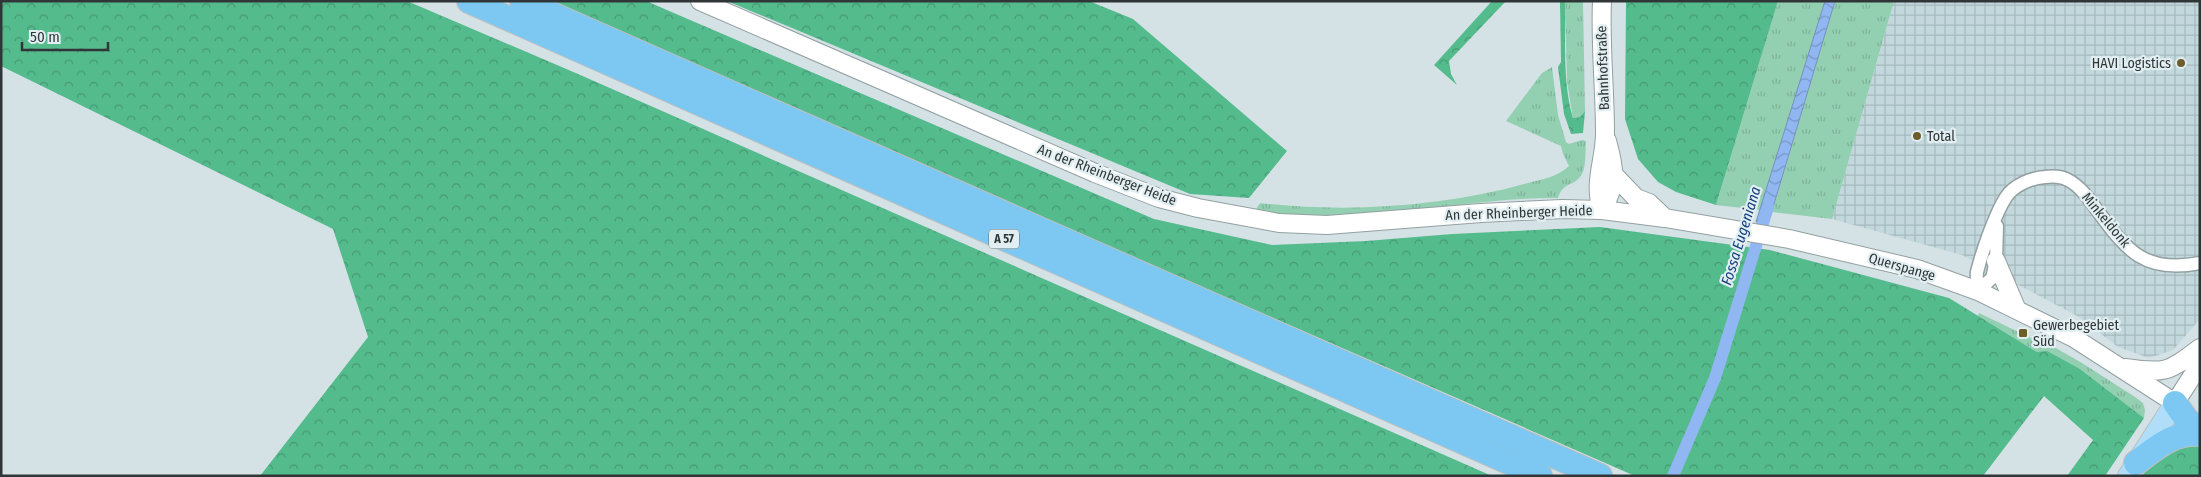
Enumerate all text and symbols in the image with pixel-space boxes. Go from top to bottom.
scale bar [22,20,109,52]
street label: Bahnhofstraße [1593,25,1613,111]
text: 50 m [30,28,60,46]
place label: HAVI Logistics [2092,55,2171,72]
marker: HAVI Logistics [2175,57,2187,69]
place label: Total [1927,128,1955,145]
marker: Total [1911,130,1923,142]
street label: An der Rheinberger Heide [1035,141,1179,209]
water label: Fossa Eugeniana [1717,184,1765,288]
street label: Minkeldonk [2078,189,2134,251]
street label: An der Rheinberger Heide [1445,202,1593,224]
road number: A 57 [989,230,1019,248]
street label: Querspange [1867,249,1937,285]
place label: Gewerbegebiet Süd [2033,317,2119,350]
marker: Gewerbegebiet Süd [2017,327,2029,339]

